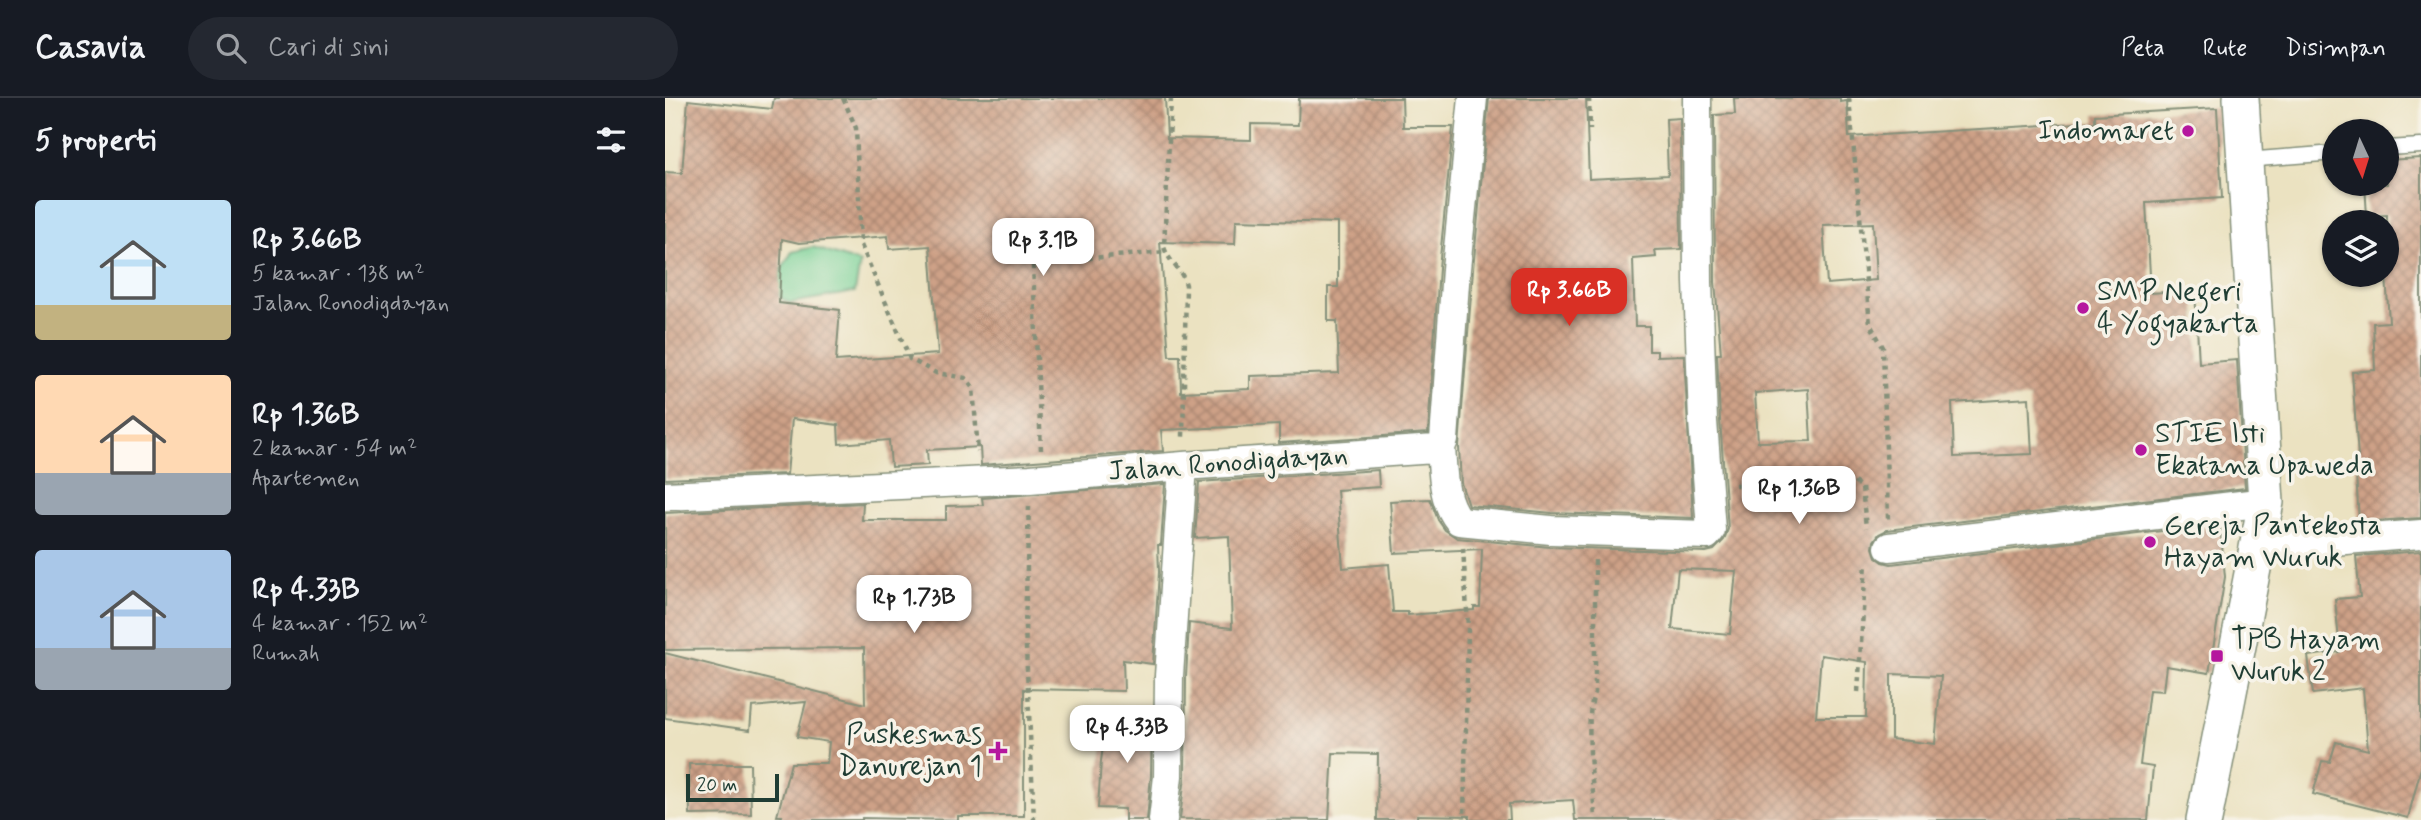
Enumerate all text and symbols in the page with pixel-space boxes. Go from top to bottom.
search box [188,17,678,80]
text: Casavia [35,26,146,70]
icon: search [212,29,250,67]
text: Cari di sini [268,31,389,65]
text: Peta [2121,33,2165,64]
text: Rute [2203,33,2247,64]
text: Disimpan [2285,33,2386,64]
place label: Indomaret [2038,113,2174,150]
north arrow [2322,119,2399,196]
map controls [2322,119,2399,287]
text: 5 properti [35,121,156,160]
icon: filters [592,121,630,159]
marker: Indomaret [2180,123,2196,139]
button: layers [2322,210,2399,287]
pin: Rp 3.1B [978,218,1108,278]
text: Rp 3.66B [252,220,361,259]
text: Rp 3.1B [1008,226,1078,256]
icon: home [91,228,175,312]
text: 5 kamar · 138 m² [252,259,424,289]
pin: Rp 3.66B [1497,268,1641,328]
place label: SMP Negeri 4 Yogyakarta [2097,274,2259,346]
text: Rp 3.66B [1527,276,1611,306]
text: Jalan Ronodigdayan [252,289,449,319]
marker: SMP Negeri 4 Yogyakarta [2075,300,2091,316]
text: Rp 1.36B [252,395,360,434]
icon: home [91,403,175,487]
place label: STIE Isti Ekatana Upaweda [2155,416,2374,485]
text: 2 kamar · 54 m² [252,434,417,464]
street label: Jalan Ronodigdayan [1107,437,1349,491]
marker: STIE Isti Ekatana Upaweda [2133,442,2149,458]
text: Apartemen [252,464,360,494]
pin: Rp 1.36B [1727,466,1871,526]
text: Rp 1.36B [1758,474,1840,504]
place label: Gereja Pantekosta Hayam Wuruk [2164,508,2382,577]
marker: Gereja Pantekosta Hayam Wuruk [2142,534,2158,550]
text: Rp 4.33B [252,570,360,609]
pin: Rp 1.73B [842,575,986,635]
icon: home [91,578,175,662]
text: Rp 1.73B [872,583,956,613]
text: 4 kamar · 152 m² [252,609,428,639]
place label: TPB Hayam Wuruk 2 [2231,622,2380,691]
text: Rumah [252,639,320,669]
marker: TPB Hayam Wuruk 2 [2209,648,2225,664]
pin: Rp 4.33B [1055,706,1199,765]
text: Rp 4.33B [1086,713,1168,743]
place label: Puskesmas Danurejan 1 [839,717,982,786]
marker: Puskesmas Danurejan 1 [988,741,1008,761]
scale bar [686,771,779,803]
text: 20 m [697,773,737,798]

